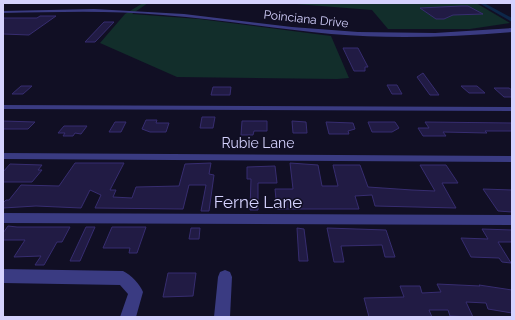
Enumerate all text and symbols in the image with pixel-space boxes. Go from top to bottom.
street label: Poinciana Drive [263,8,349,30]
street label: Rubie Lane [222,135,295,151]
street label: Ferne Lane [214,192,302,212]

